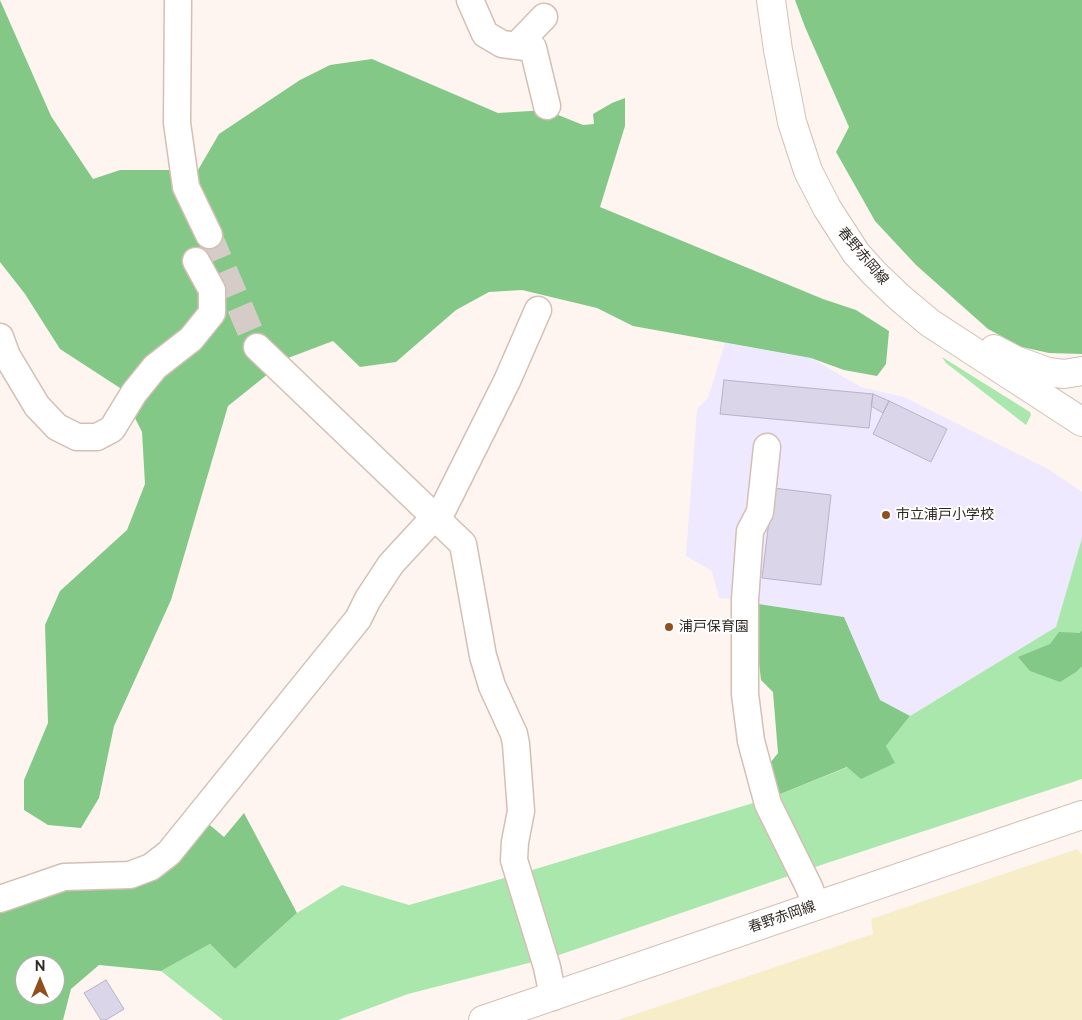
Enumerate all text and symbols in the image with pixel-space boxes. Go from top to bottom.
street label: 春野赤岡線 [834,224,892,288]
place label: 市立浦戸小学校 [896,507,994,523]
marker: 市立浦戸小学校 [880,509,892,521]
place label: 浦戸保育園 [679,619,749,635]
marker: 浦戸保育園 [663,621,675,633]
street label: 春野赤岡線 [746,898,818,936]
north arrow [15,955,65,1005]
text: N [35,958,45,974]

